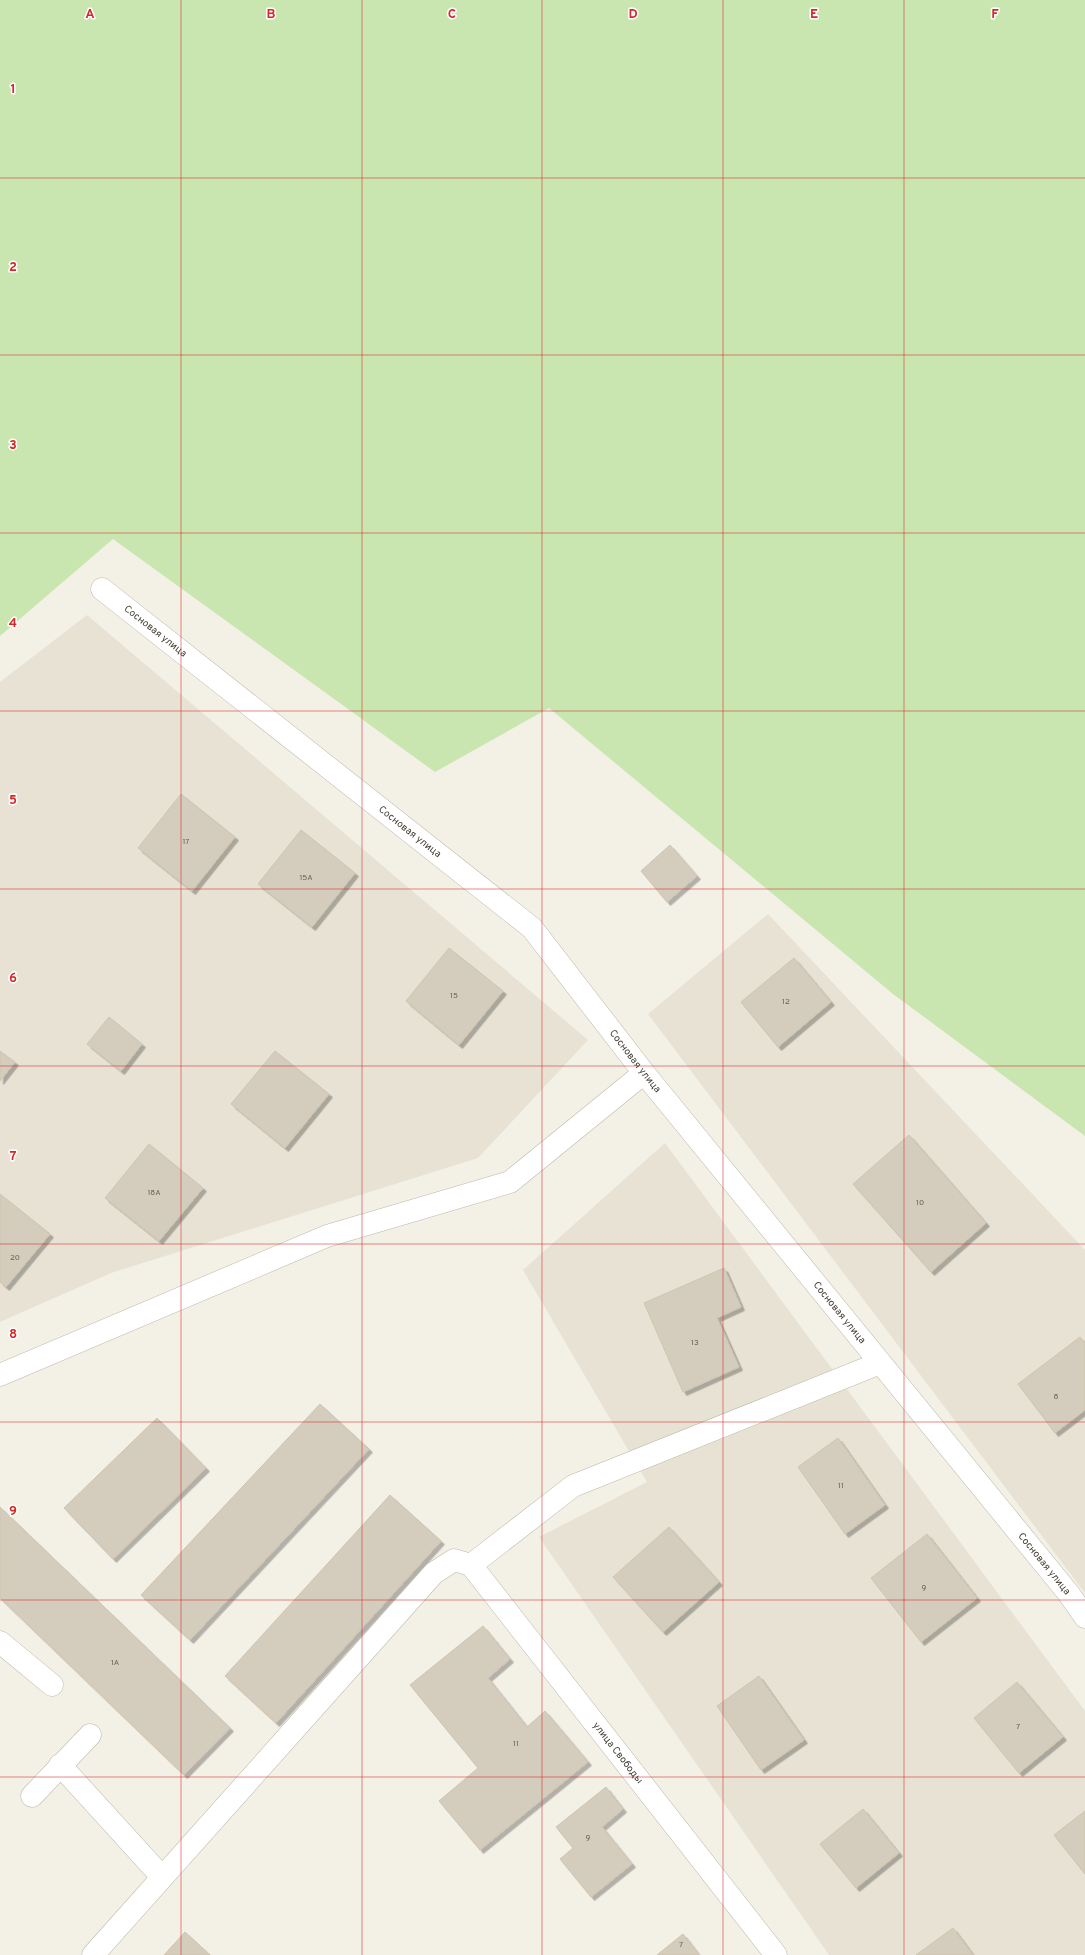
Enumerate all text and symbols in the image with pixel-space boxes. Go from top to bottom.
text: A [85,7,95,23]
text: B [267,7,276,23]
text: C [448,7,456,23]
text: D [628,7,638,23]
text: E [810,7,818,23]
text: F [991,7,999,23]
text: 1 [10,82,16,98]
text: 2 [9,260,17,276]
text: 3 [9,438,17,454]
street label: Сосновая улица [121,602,189,660]
text: 4 [9,616,17,632]
text: 5 [9,793,17,809]
street label: Сосновая улица [376,803,444,861]
house number: 17 [182,837,190,847]
house number: 15А [299,873,313,883]
text: 6 [9,971,17,987]
house number: 15 [450,991,458,1001]
house number: 12 [782,997,790,1007]
street label: Сосновая улица [606,1027,664,1095]
text: 7 [10,1149,17,1165]
house number: 18А [147,1188,161,1198]
house number: 10 [916,1198,924,1208]
house number: 20 [10,1253,20,1263]
street label: Сосновая улица [810,1279,869,1346]
text: 8 [9,1327,17,1343]
house number: 13 [691,1338,699,1348]
house number: 8 [1054,1392,1059,1402]
house number: 11 [838,1481,844,1491]
text: 9 [9,1504,17,1520]
street label: Сосновая улица [1015,1530,1074,1597]
house number: 9 [922,1583,927,1593]
house number: 1А [111,1658,120,1668]
street label: улица Свободы [590,1719,646,1786]
house number: 7 [1016,1722,1020,1732]
house number: 11 [513,1739,519,1749]
house number: 9 [586,1833,591,1843]
house number: 7 [679,1940,683,1950]

